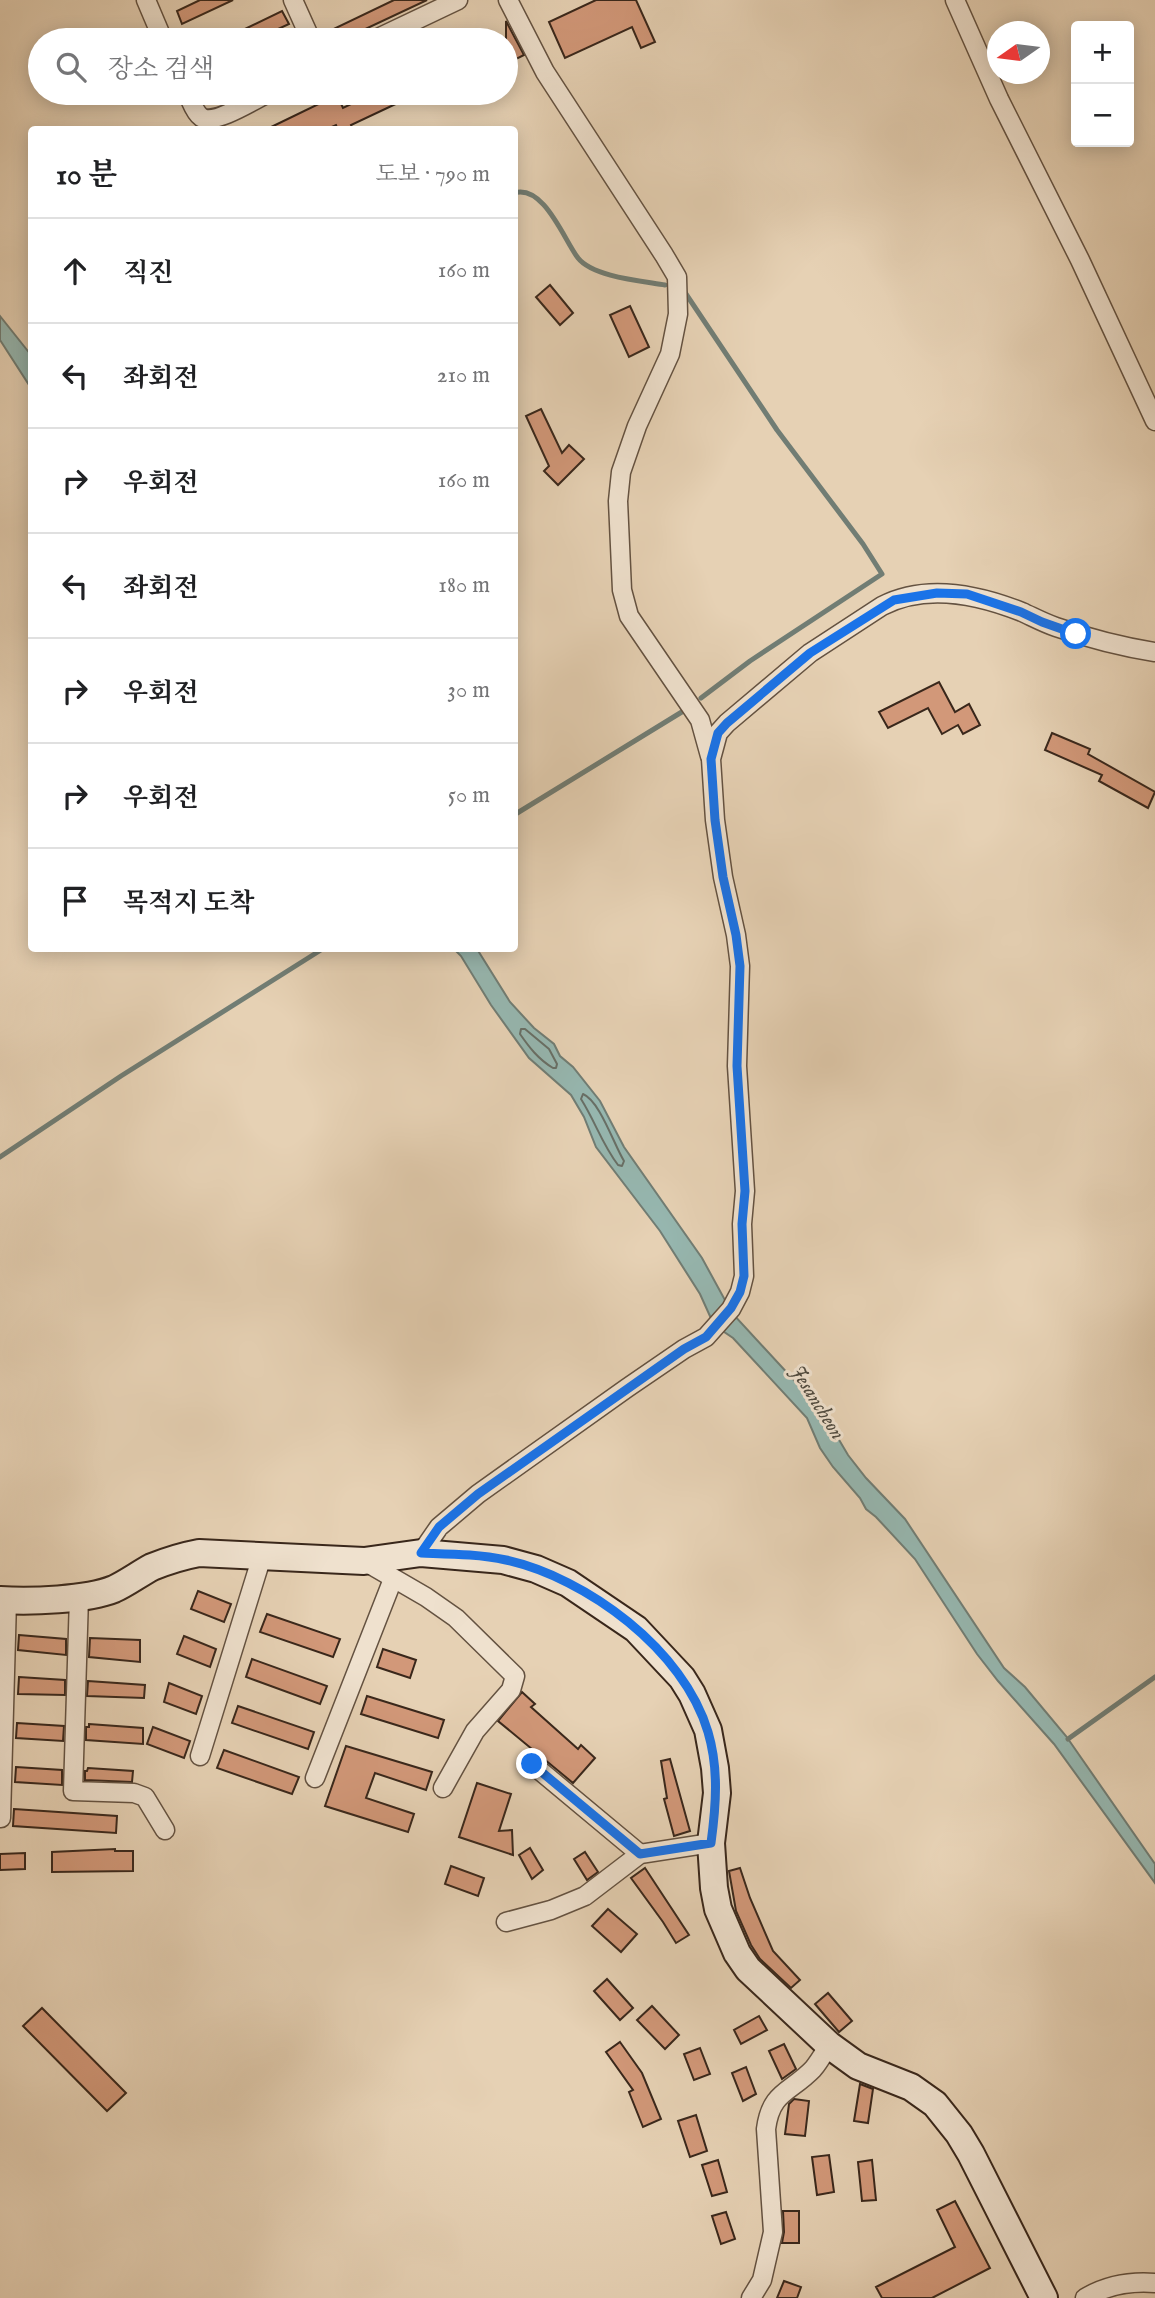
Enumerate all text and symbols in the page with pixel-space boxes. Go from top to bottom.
north arrow [987,21,1050,84]
map controls [1071,21,1134,147]
button: + [1071,21,1134,84]
search box [28,28,518,105]
icon: search [52,48,90,86]
text: 장소 검색 [108,53,214,86]
button: − [1071,84,1134,147]
text: 10 분 [56,157,117,195]
text: 도보 · 790 m [376,160,490,189]
icon: ahead [56,252,94,290]
text: 160 m [438,256,490,285]
text: 직진 [123,257,173,290]
icon: left [56,357,94,395]
text: 210 m [437,361,490,390]
text: 좌회전 [123,362,198,395]
icon: right [56,462,94,500]
text: 160 m [438,466,490,495]
text: 우회전 [123,467,198,500]
icon: left [56,567,94,605]
text: 180 m [438,571,490,600]
text: 좌회전 [123,572,198,605]
route start [1060,618,1091,649]
icon: right [56,672,94,710]
text: 30 m [447,676,490,705]
text: 우회전 [123,677,198,710]
icon: right [56,777,94,815]
text: 50 m [448,781,490,810]
text: 우회전 [123,782,198,815]
icon: arrive [56,882,94,920]
text: 목적지 도착 [123,887,254,920]
water label: Jesancheon [784,1361,850,1445]
route end [516,1748,547,1779]

